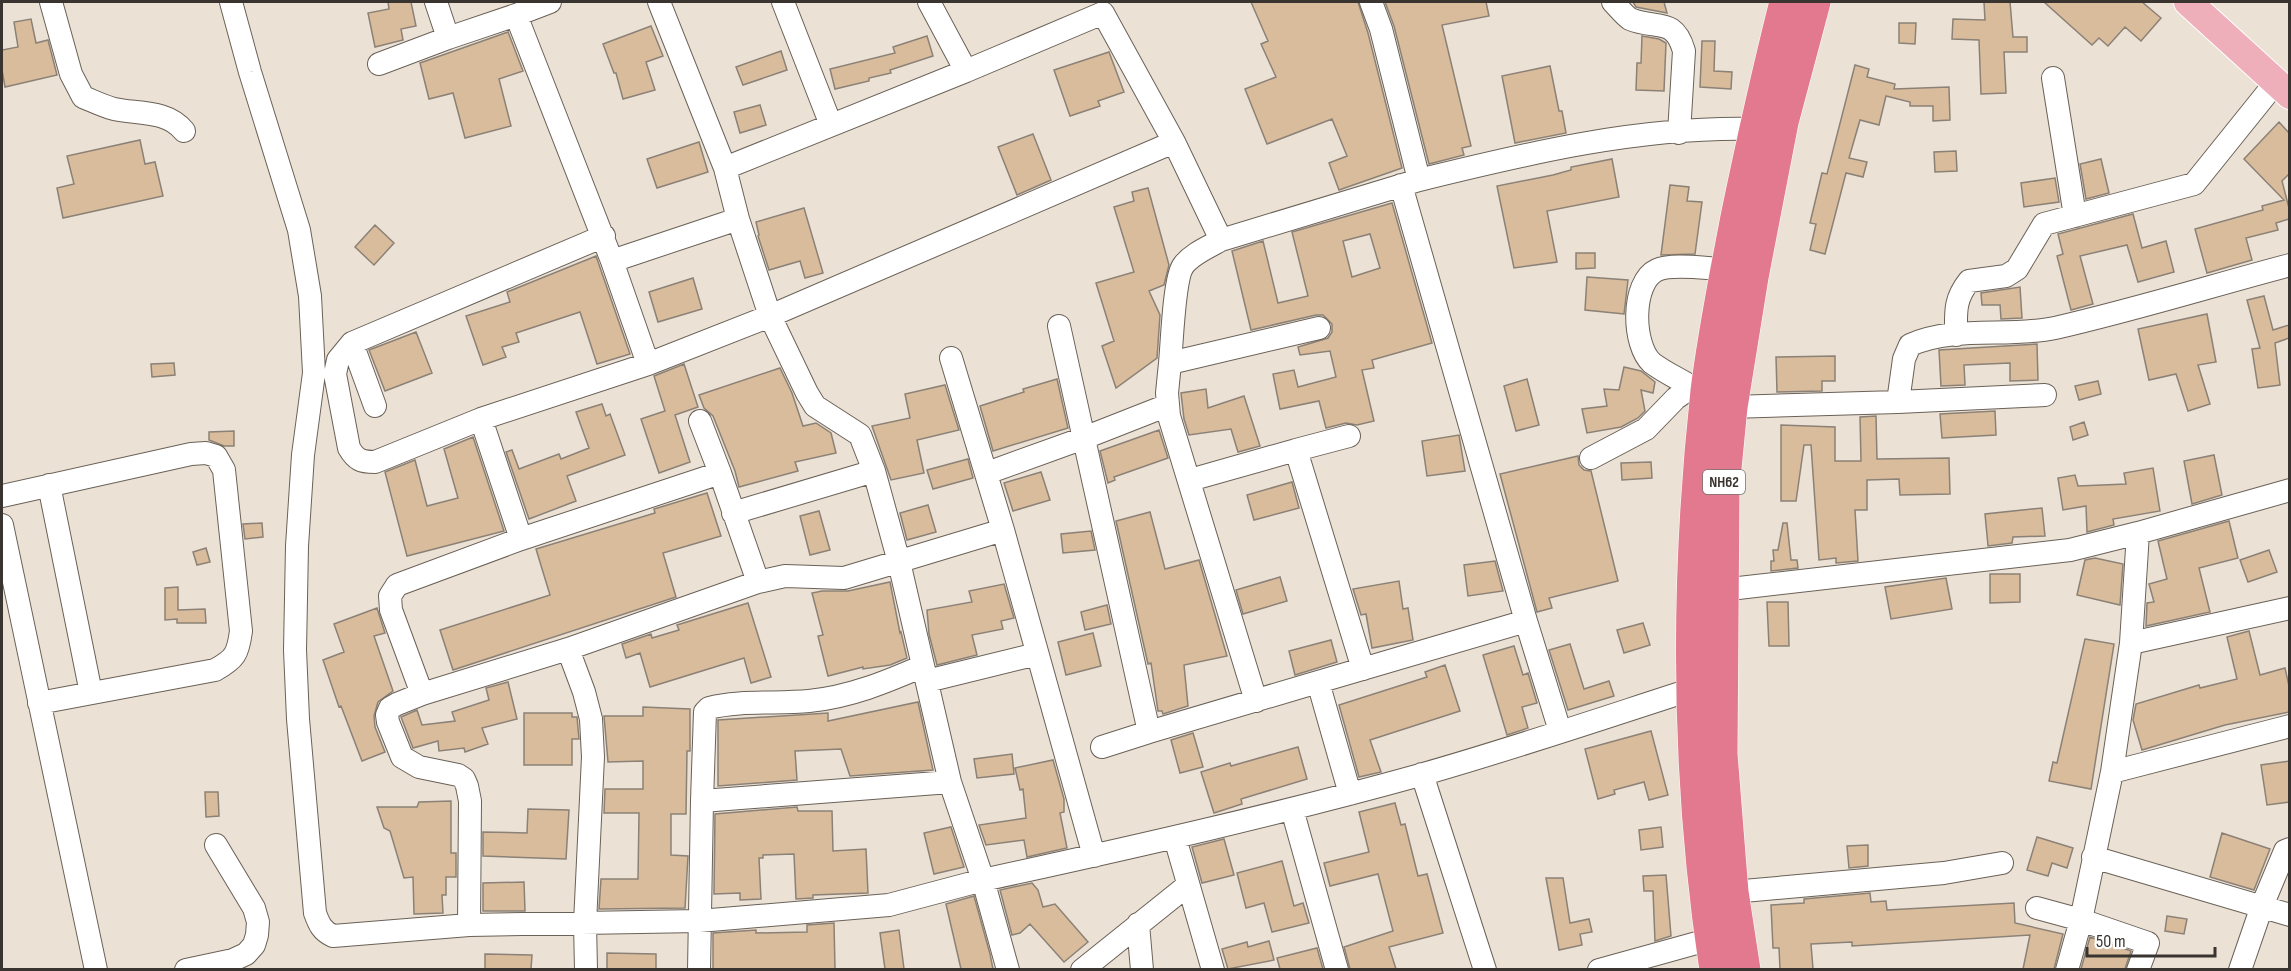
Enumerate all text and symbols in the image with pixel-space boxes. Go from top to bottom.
road number: NH62 [1703,470,1745,494]
scale bar [2087,920,2214,958]
text: 50 m [2096,931,2126,952]

